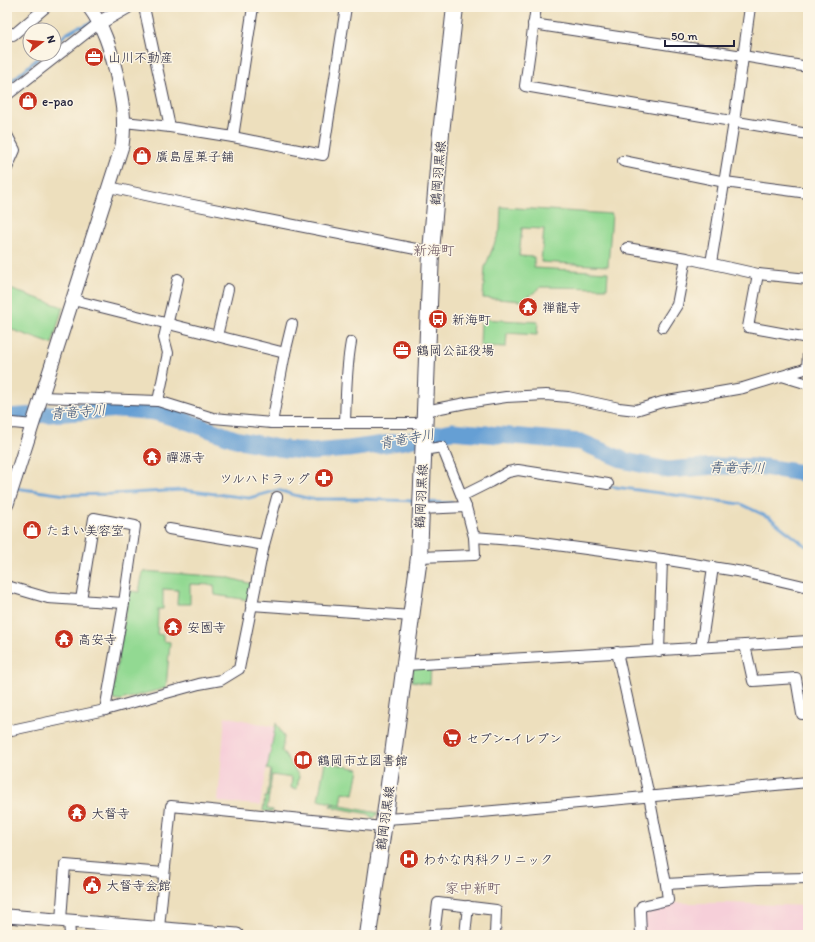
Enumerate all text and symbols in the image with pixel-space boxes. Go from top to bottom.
north arrow [22,22,62,62]
scale bar [665,22,734,48]
text: 50 m [671,29,697,43]
text: N [44,34,58,45]
office icon: 山川不動産 [83,46,105,68]
place label: 山川不動産 [108,50,173,65]
shop icon: e-pao [17,90,39,112]
place label: e-pao [42,94,74,109]
street label: 鶴岡羽黒線 [428,139,448,206]
shop icon: 廣島屋菓子舗 [131,145,153,167]
place label: 廣島屋菓子舗 [156,149,234,164]
district label: 新海町 [413,242,455,259]
temple icon: 禅龍寺 [517,296,539,318]
place label: 禅龍寺 [542,300,581,315]
bus stop icon: 新海町 [427,308,449,330]
place label: 新海町 [452,312,491,327]
office icon: 鶴岡公証役場 [391,339,413,361]
place label: 鶴岡公証役場 [416,343,494,358]
water label: 青竜寺川 [49,402,107,422]
water label: 青竜寺川 [378,426,436,452]
temple icon: 禪源寺 [141,446,163,468]
place label: 禪源寺 [166,450,205,465]
water label: 青竜寺川 [709,459,765,477]
street label: 鶴岡羽黒線 [412,462,430,529]
pharmacy icon: ツルハドラッグ [313,467,335,489]
place label: ツルハドラッグ [220,471,310,486]
shop icon: たまい美容室 [21,519,43,541]
place label: たまい美容室 [46,523,124,538]
temple icon: 安國寺 [162,616,184,638]
place label: 安國寺 [187,620,226,635]
temple icon: 高安寺 [53,628,75,650]
place label: 高安寺 [78,632,117,647]
supermarket icon: セブン-イレブン [441,727,463,749]
place label: セブン-イレブン [466,731,562,746]
library icon: 鶴岡市立図書館 [292,749,314,771]
place label: 鶴岡市立図書館 [317,753,408,768]
street label: 鶴岡羽黒線 [373,784,397,851]
temple icon: 大督寺 [66,802,88,824]
place label: 大督寺 [91,806,130,821]
hospital icon: わかな内科クリニック [398,848,420,870]
place label: わかな内科クリニック [423,852,553,867]
public building icon: 大督寺会館 [81,874,103,896]
place label: 大督寺会館 [106,878,171,893]
district label: 家中新町 [445,880,501,897]

